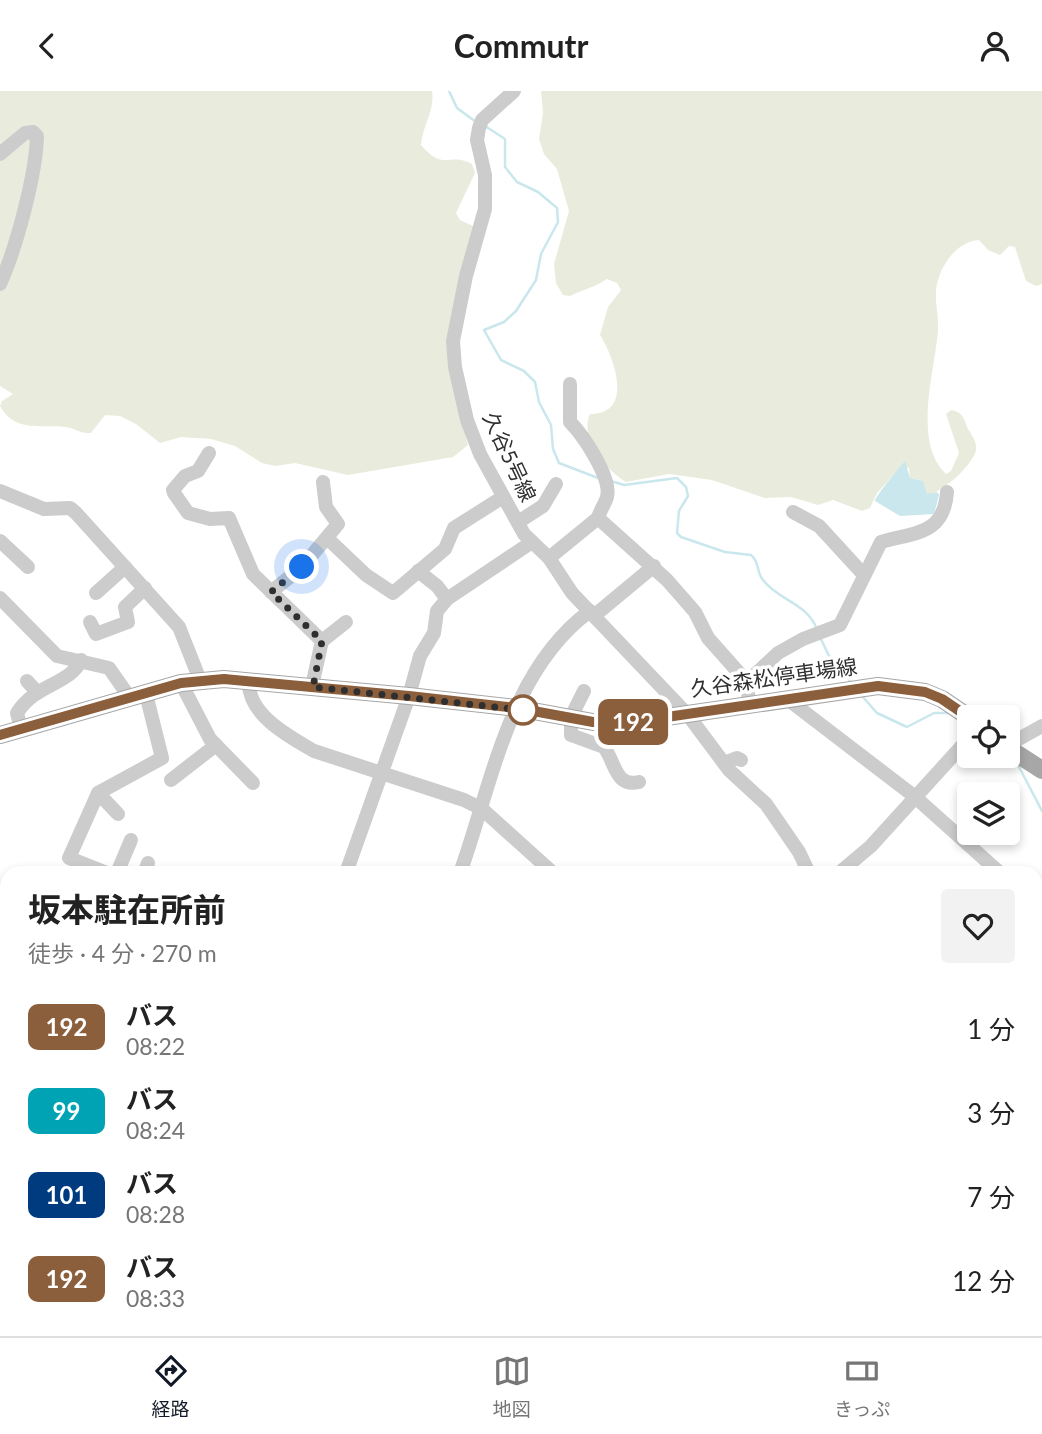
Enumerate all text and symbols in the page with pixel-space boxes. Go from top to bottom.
text: Commutr [454,26,588,65]
icon: back [28,27,66,65]
icon: person [976,27,1014,65]
street label: 久谷5号線 [479,407,542,505]
your location [284,549,319,584]
street label: 久谷森松停車場線 [689,652,859,701]
unlabelled marker [508,695,538,725]
line badge: 192 [593,699,673,745]
map controls [957,705,1020,845]
button: locate [957,705,1020,768]
text: 192 [612,707,654,736]
button: layers [957,782,1020,845]
text: 坂本駐在所前 [28,889,226,929]
button: heart [941,889,1015,963]
text: 徒歩 · 4 分 · 270 m [28,939,217,967]
text: バス [126,999,178,1031]
text: 192 [46,1012,87,1041]
text: 1 分 [967,1013,1015,1045]
text: 08:22 [126,1032,185,1060]
text: バス [126,1083,178,1115]
text: 99 [53,1096,80,1125]
text: 3 分 [967,1097,1015,1129]
text: 08:24 [126,1116,185,1144]
text: バス [126,1167,178,1199]
text: 101 [46,1180,87,1209]
text: 7 分 [967,1181,1015,1213]
text: 08:28 [126,1200,185,1228]
text: バス [126,1251,178,1283]
text: 192 [46,1264,87,1293]
text: 12 分 [952,1265,1015,1297]
text: 08:33 [126,1284,185,1312]
tab: 経路 [152,1352,190,1421]
tab: 地図 [493,1352,531,1421]
tab: きっぷ [834,1352,890,1421]

